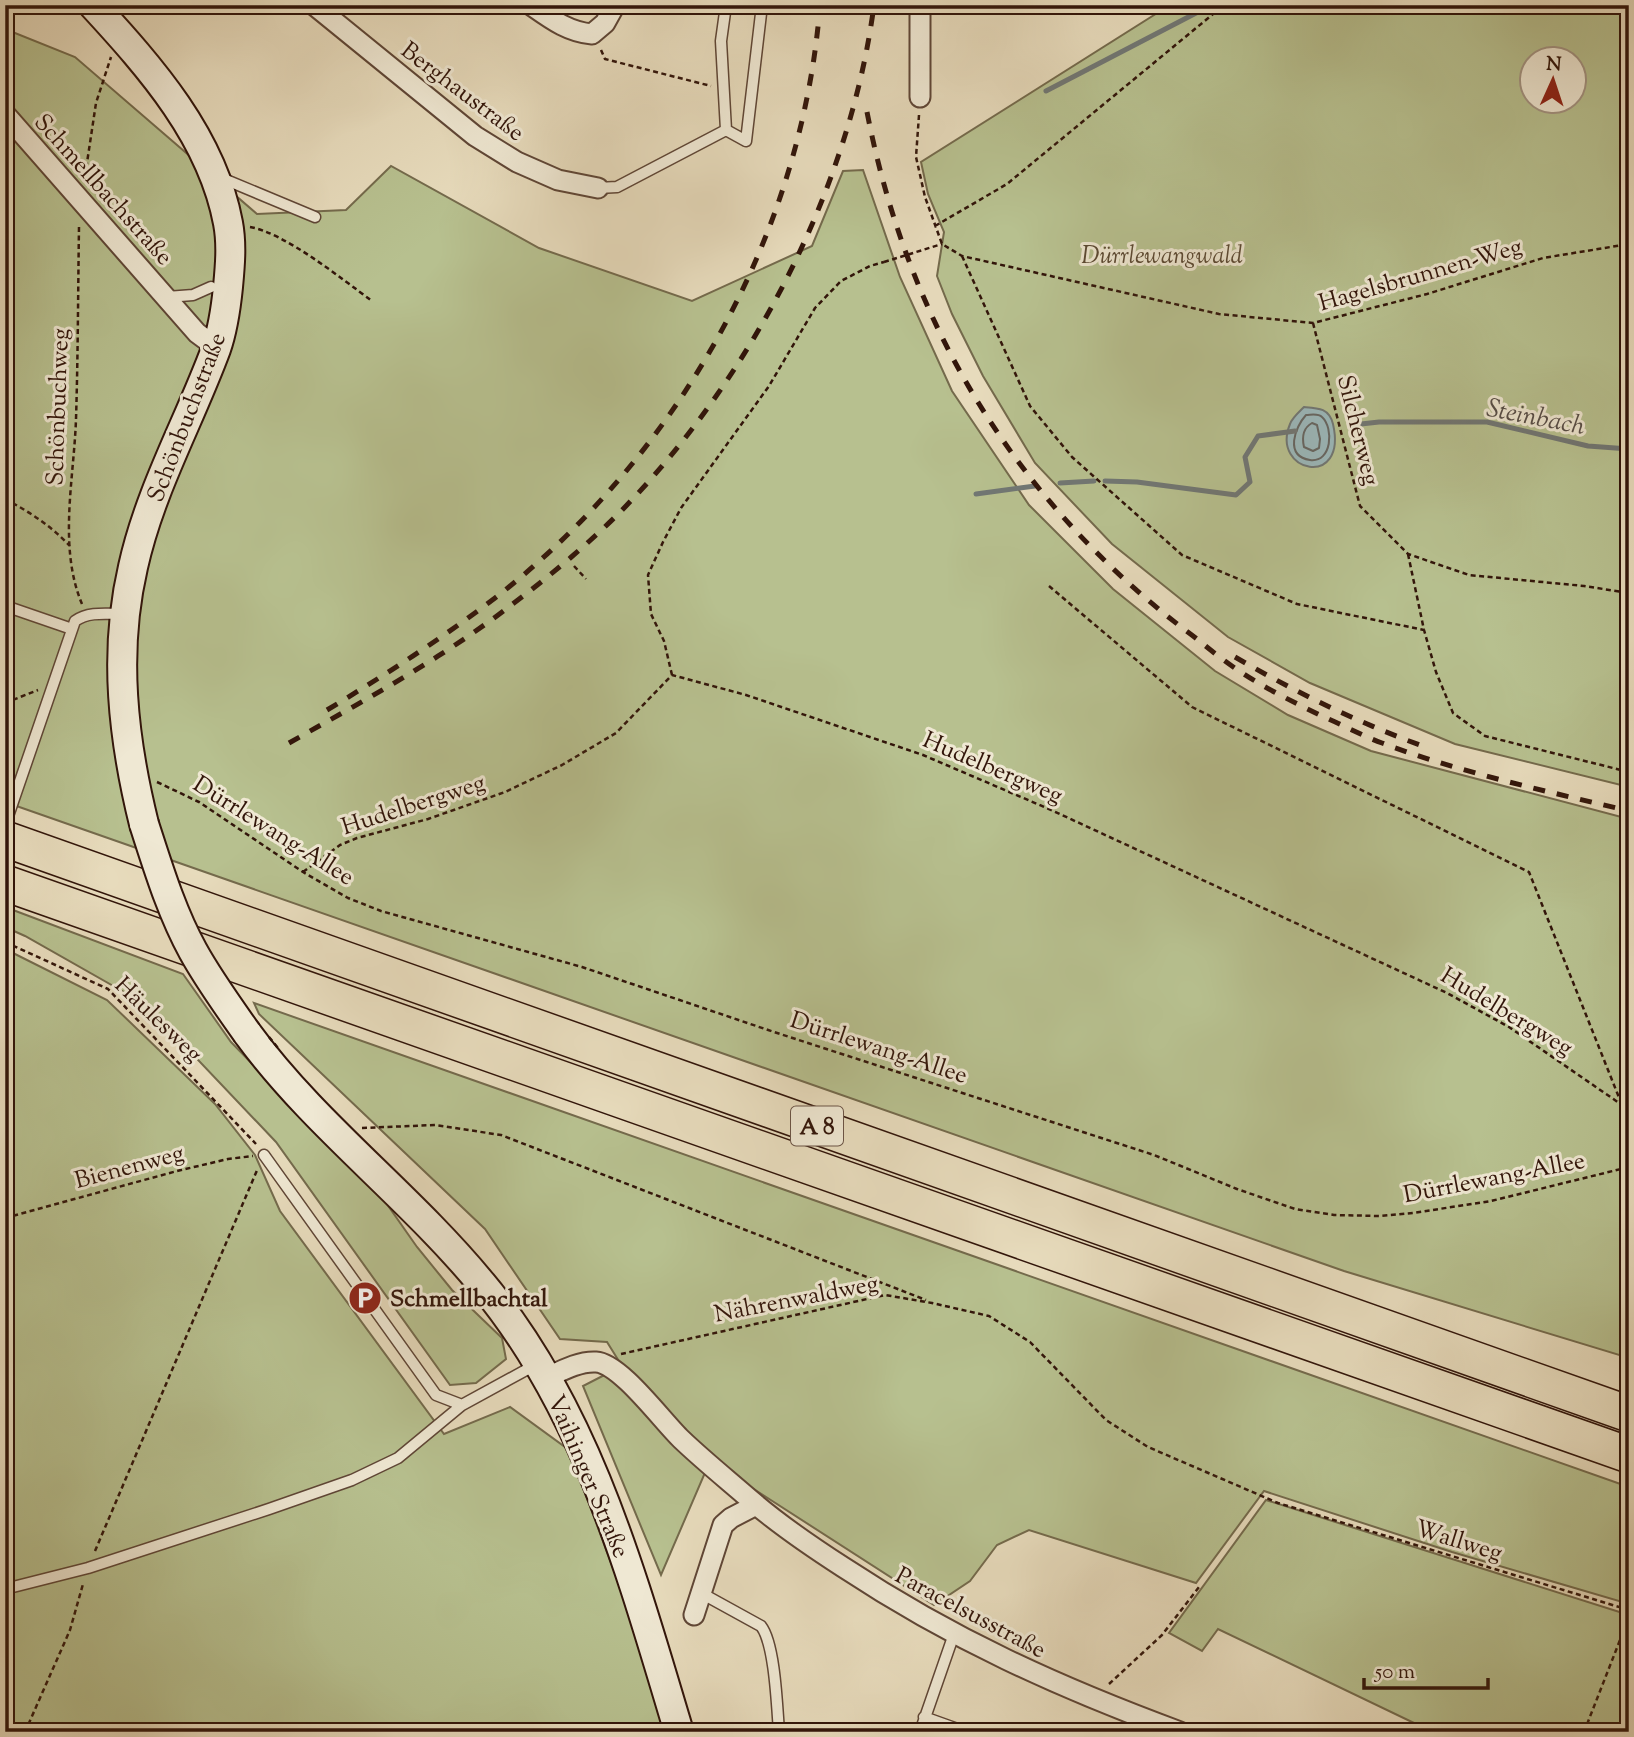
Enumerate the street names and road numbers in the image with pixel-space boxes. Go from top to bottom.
street label: Berghaustraße [393,35,531,150]
street label: Schmellbachstraße [25,107,180,274]
street label: Hagelsbrunnen-Weg [1315,231,1526,321]
street label: Schönbuchweg [39,327,79,486]
street label: Schönbuchstraße [140,328,236,507]
street label: Silcherweg [1327,372,1387,489]
street label: Hudelbergweg [917,724,1068,814]
street label: Hudelbergweg [337,767,490,845]
street label: Dürrlewang-Allee [186,768,360,895]
street label: Hudelbergweg [1433,960,1579,1066]
street label: Häulesweg [106,970,209,1071]
street label: Dürrlewang-Allee [785,1004,971,1094]
road number: A 8 [791,1106,843,1146]
street label: Bienenweg [71,1137,188,1199]
street label: Dürrlewang-Allee [1401,1145,1588,1213]
street label: Nährenwaldweg [711,1267,882,1333]
street label: Vaihinger Straße [538,1390,637,1564]
street label: Wallweg [1411,1513,1507,1571]
street label: Paracelsusstraße [889,1560,1052,1668]

